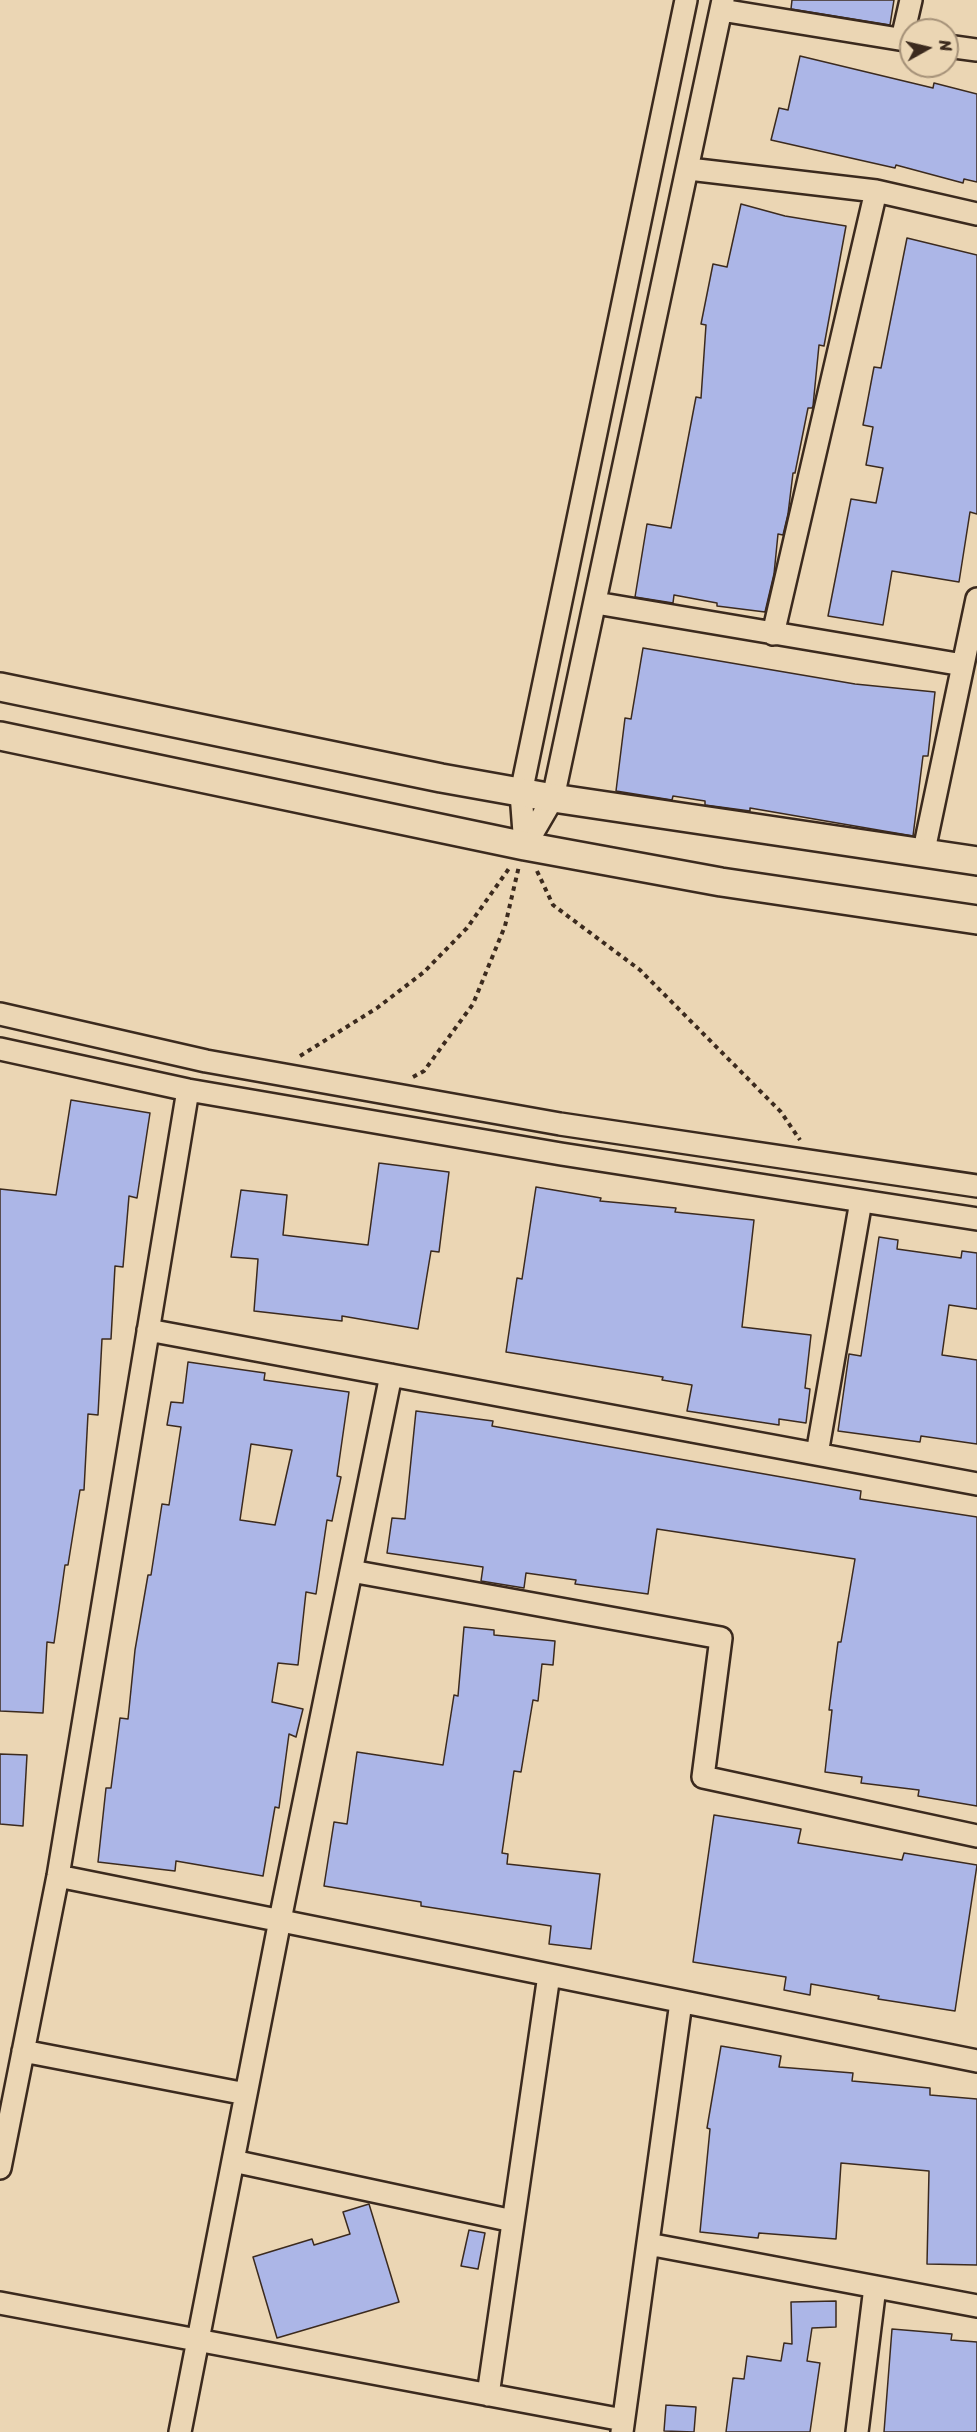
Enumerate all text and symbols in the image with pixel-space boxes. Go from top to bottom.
north arrow [899,18,959,78]
text: N [930,38,960,53]

